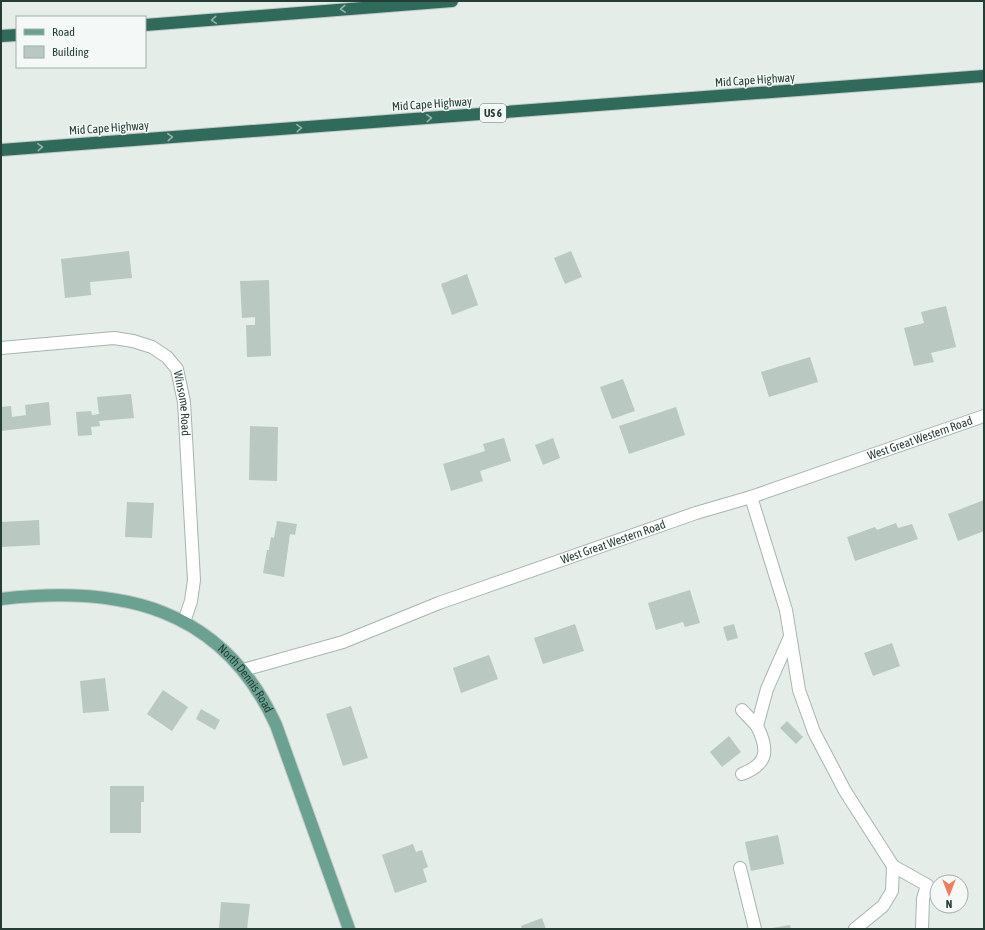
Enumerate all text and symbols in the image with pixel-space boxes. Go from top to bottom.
one-way arrow [340,5,346,14]
one-way arrow [211,15,217,24]
legend [16,16,146,68]
text: Road [52,25,75,39]
text: Building [52,45,90,59]
street label: Mid Cape Highway [715,70,796,90]
street label: Mid Cape Highway [392,94,473,114]
road number: US 6 [480,104,506,122]
one-way arrow [426,113,432,122]
street label: Mid Cape Highway [69,118,150,138]
one-way arrow [296,123,302,132]
one-way arrow [167,133,173,142]
one-way arrow [37,143,43,152]
street label: Winsome Road [171,369,193,436]
street label: West Great Western Road [866,414,974,463]
street label: West Great Western Road [559,517,667,567]
street label: North Dennis Road [215,641,276,715]
north arrow [929,874,969,914]
text: N [946,898,952,910]

